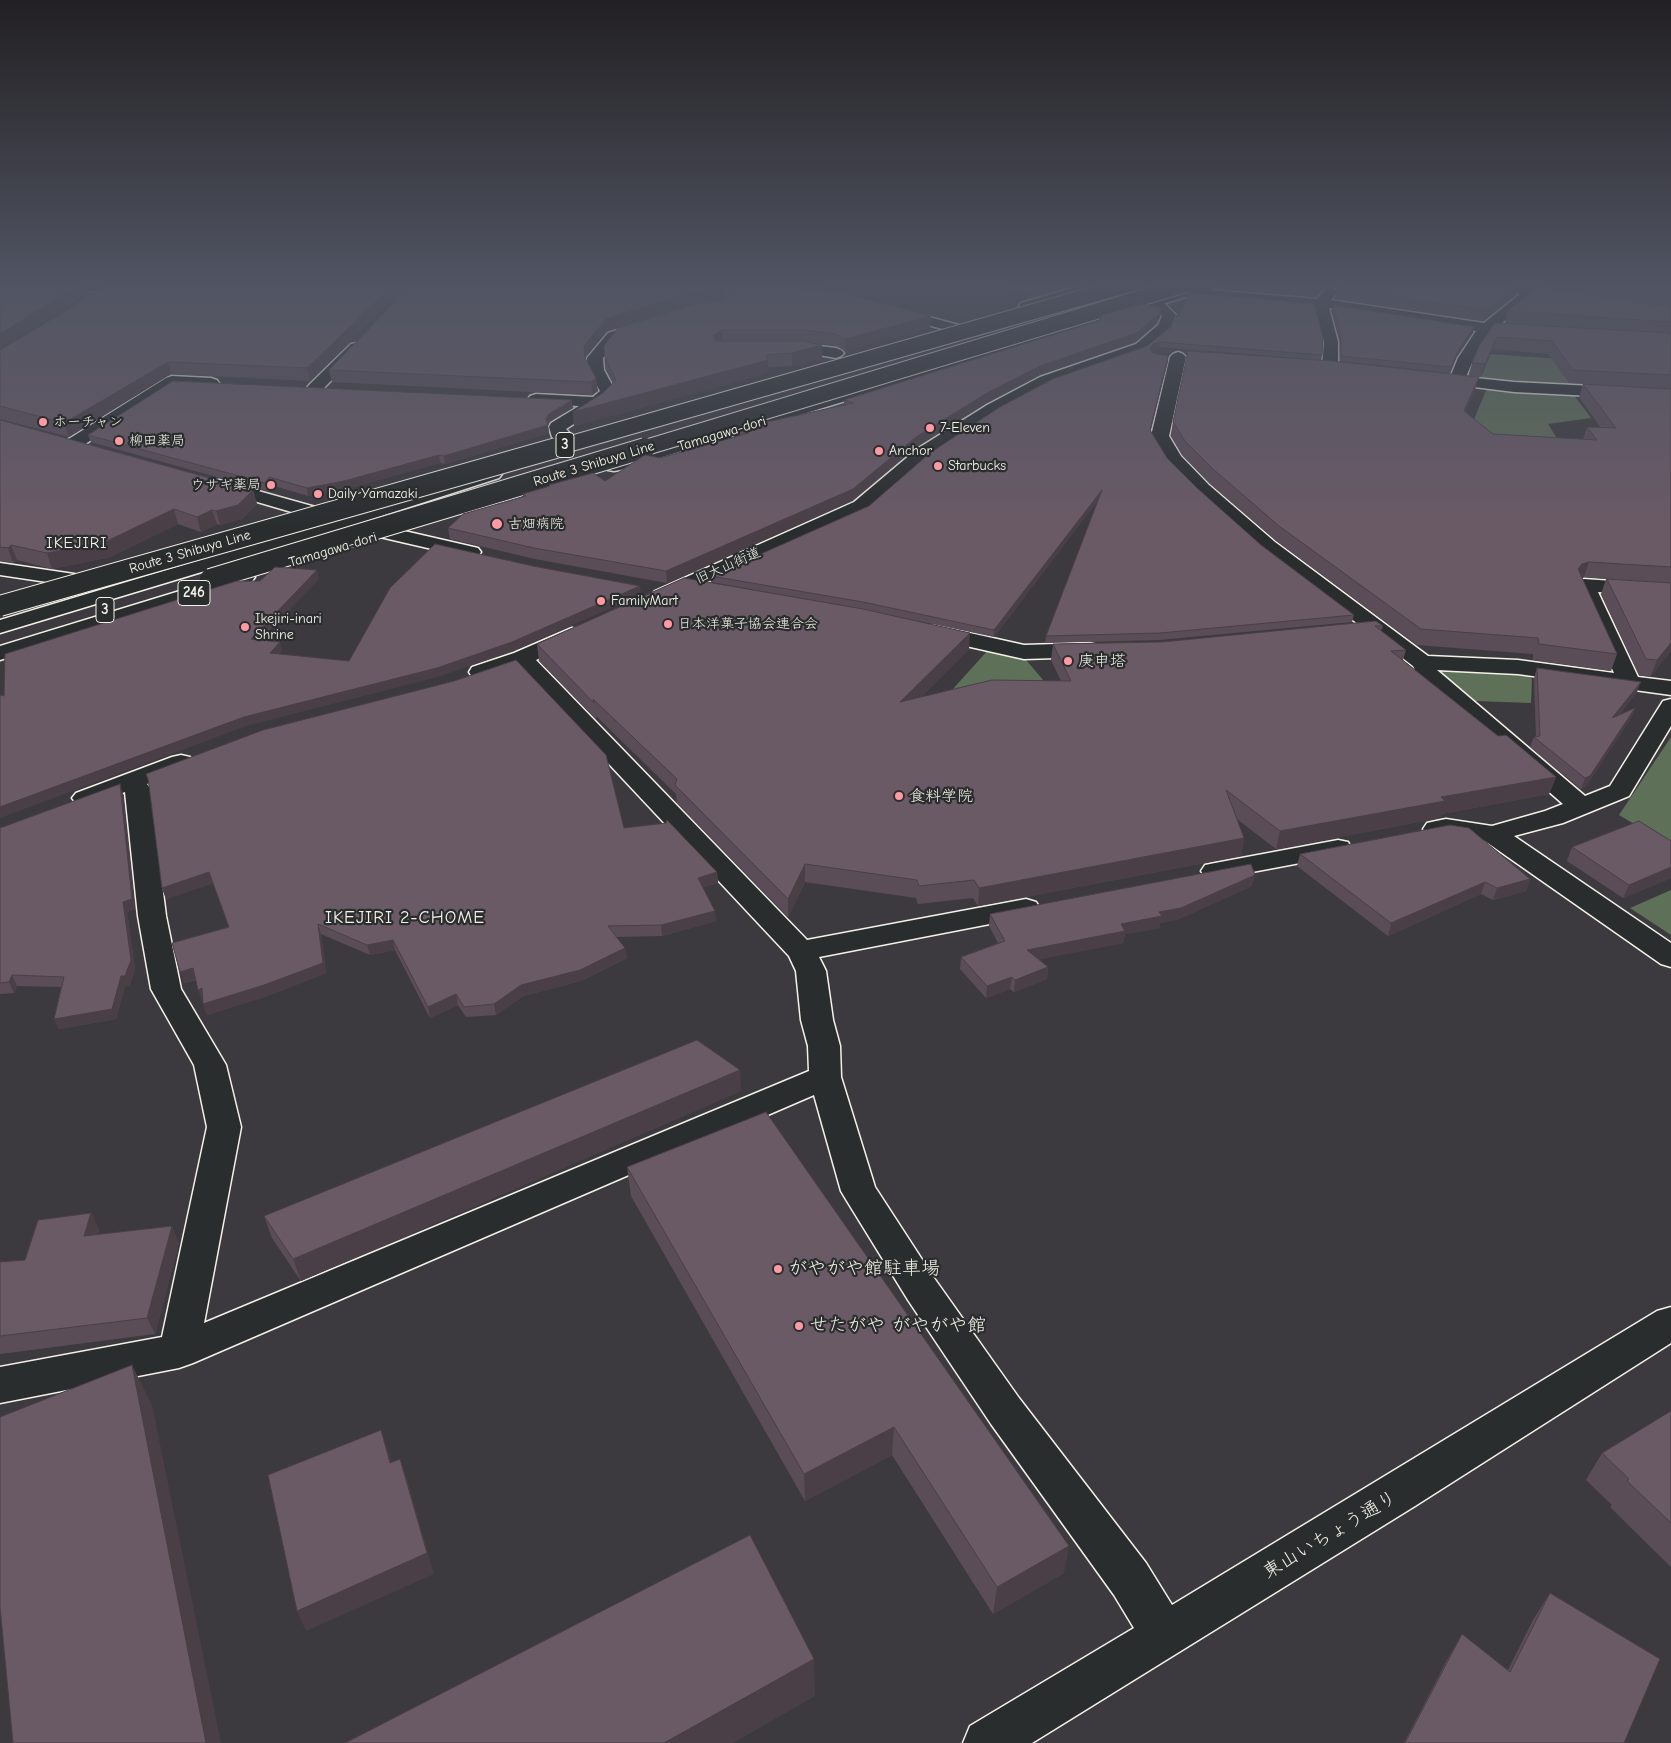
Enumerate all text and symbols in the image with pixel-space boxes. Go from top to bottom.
street label: Tamagawa-dori [676,413,768,455]
place label: ホーチャン [53,414,123,430]
marker: ホーチャン [37,416,49,428]
place label: 7-Eleven [940,420,990,436]
marker: 7-Eleven [924,422,936,434]
road number: 3 [556,432,574,458]
place label: 柳田薬局 [129,433,185,449]
marker: 柳田薬局 [113,435,125,447]
street label: Route 3 Shibuya Line [531,438,657,490]
place label: Anchor [889,443,932,459]
marker: Anchor [873,445,885,457]
place label: Starbucks [948,458,1006,474]
marker: Starbucks [932,460,944,472]
place label: ウサギ薬局 [191,477,261,493]
marker: ウサギ薬局 [265,479,277,491]
place label: Daily Yamazaki [328,486,418,502]
marker: Daily Yamazaki [312,488,324,500]
place label: 古畑病院 [508,516,564,532]
marker: 古畑病院 [490,517,504,531]
street label: Route 3 Shibuya Line [127,527,253,577]
street label: Tamagawa-dori [287,529,379,571]
district label: IKEJIRI [45,533,109,553]
street label: 旧大山街道 [693,544,763,588]
road number: 246 [178,580,210,606]
place label: FamilyMart [611,593,678,609]
marker: FamilyMart [595,595,607,607]
road number: 3 [96,598,114,622]
place label: Ikejiri-inari Shrine [255,611,322,644]
place label: 日本洋菓子協会連合会 [678,616,818,632]
marker: 日本洋菓子協会連合会 [662,618,674,630]
marker: Ikejiri-inari Shrine [239,621,251,633]
place label: 庚申塔 [1078,651,1126,671]
marker: 庚申塔 [1062,655,1074,667]
place label: 食料学院 [909,786,973,806]
marker: 食料学院 [893,790,905,802]
district label: IKEJIRI 2-CHOME [323,907,487,929]
place label: がやがや館駐車場 [788,1258,940,1280]
marker: がやがや館駐車場 [772,1263,784,1275]
place label: せたがや がやがや館 [809,1315,986,1337]
marker: せたがや がやがや館 [793,1320,805,1332]
street label: 東山いちょう通り [1259,1486,1401,1584]

